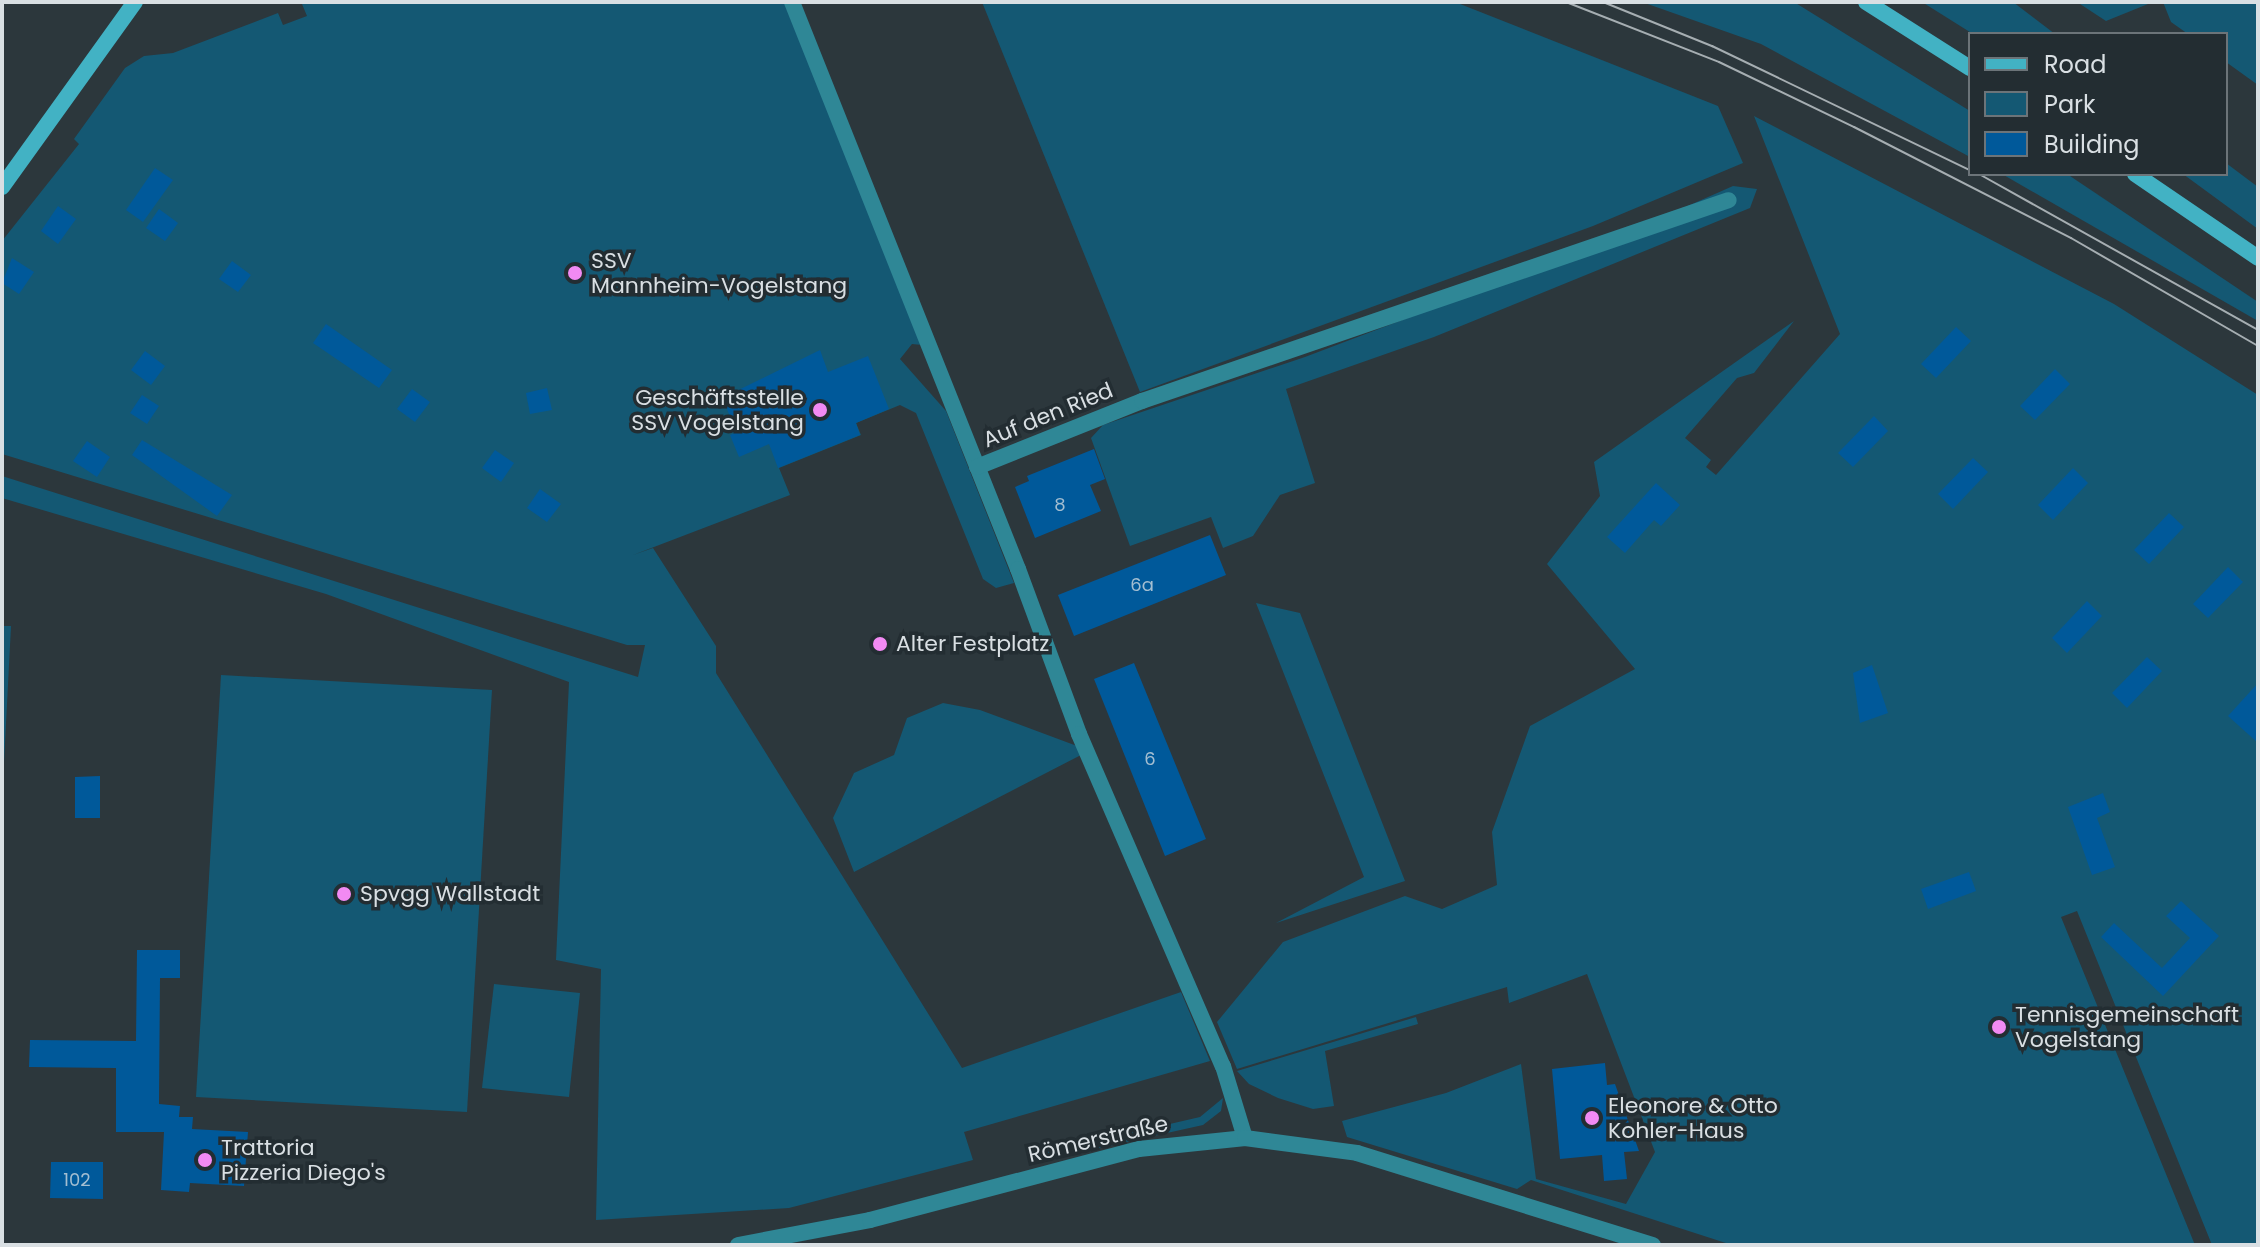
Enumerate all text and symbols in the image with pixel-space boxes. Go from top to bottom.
legend [1968,32,2228,176]
text: Road [2044,48,2106,81]
text: Park [2044,88,2095,121]
text: Building [2044,128,2140,161]
place label: SSV Mannheim-Vogelstang [591,247,847,298]
marker: SSV Mannheim-Vogelstang [566,264,584,282]
street label: Auf den Ried [979,377,1117,453]
place label: Geschäftsstelle SSV Vogelstang [631,384,804,436]
marker: Geschäftsstelle SSV Vogelstang [811,401,829,419]
house number: 8 [1054,494,1066,516]
house number: 6a [1130,574,1154,596]
place label: Alter Festplatz [896,631,1049,657]
marker: Alter Festplatz [871,635,889,653]
house number: 6 [1144,748,1156,770]
place label: Spvgg Wallstadt [360,881,540,907]
marker: Spvgg Wallstadt [335,885,353,903]
place label: Tennisgemeinschaft Vogelstang [2015,1001,2239,1052]
marker: Tennisgemeinschaft Vogelstang [1990,1018,2008,1036]
place label: Eleonore & Otto Kohler-Haus [1608,1092,1778,1144]
marker: Eleonore & Otto Kohler-Haus [1583,1109,1601,1127]
street label: Römerstraße [1025,1110,1171,1168]
place label: Trattoria Pizzeria Diego's [221,1134,386,1186]
marker: Trattoria Pizzeria Diego's [196,1151,214,1169]
house number: 102 [63,1169,91,1191]

